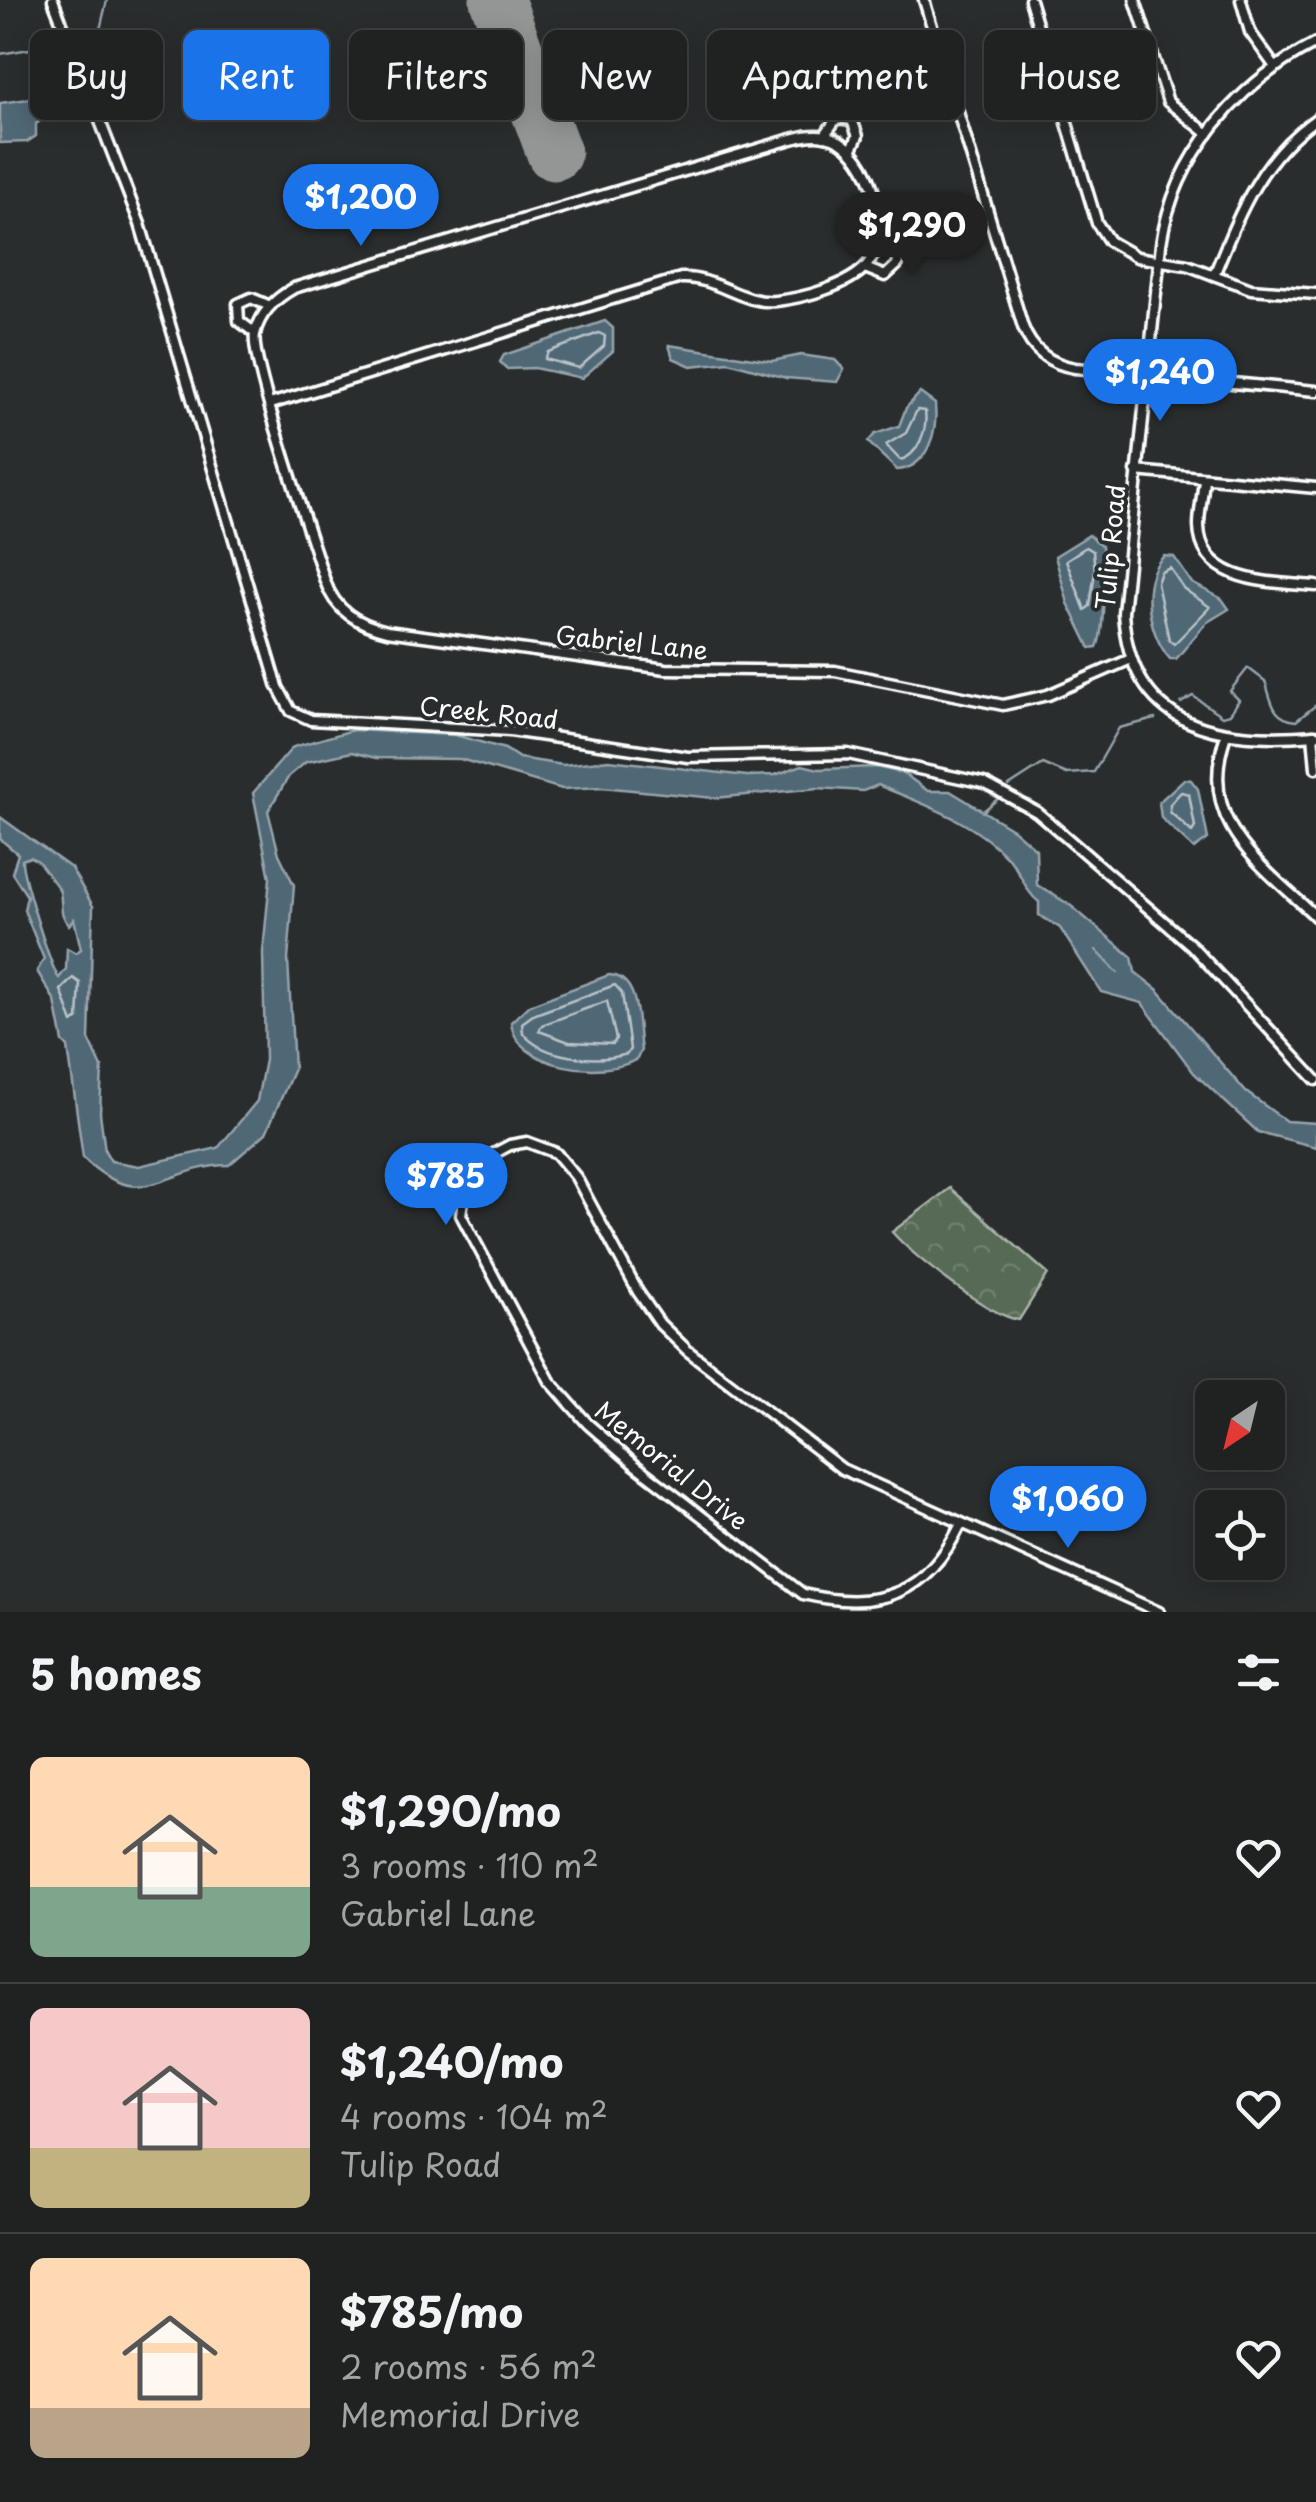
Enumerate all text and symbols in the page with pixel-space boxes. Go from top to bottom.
chip: Buy [30,30,163,120]
chip: Rent [183,30,329,120]
chip: Filters [349,30,523,120]
chip: New [543,30,687,120]
chip: Apartment [707,30,964,120]
chip: House [984,30,1156,120]
pin: $1,200 [280,164,442,249]
text: $1,200 [305,172,417,220]
pin: $1,290 [831,192,993,277]
text: $1,290 [858,200,966,248]
pin: $1,240 [1079,339,1241,424]
text: $1,240 [1105,347,1215,395]
street label: Tulip Road [1086,483,1134,611]
street label: Gabriel Lane [554,615,710,669]
street label: Creek Road [418,686,560,738]
pin: $785 [387,1143,505,1228]
text: $785 [407,1151,485,1199]
north arrow [1195,1380,1285,1470]
map controls [1195,1380,1285,1580]
street label: Memorial Drive [587,1391,757,1539]
pin: $1,060 [987,1466,1149,1551]
text: $1,060 [1012,1474,1124,1522]
button: locate [1195,1490,1285,1580]
text: 5 homes [30,1641,202,1704]
icon: filters [1231,1645,1286,1700]
text: $1,290/mo [340,1778,561,1841]
icon: home [110,1797,230,1917]
icon: heart [1231,1830,1286,1885]
text: 3 rooms · 110 m² [340,1841,599,1889]
text: Gabriel Lane [340,1889,536,1937]
text: $1,240/mo [340,2029,563,2092]
icon: home [110,2048,230,2168]
icon: heart [1231,2081,1286,2136]
text: 4 rooms · 104 m² [340,2092,608,2140]
text: Tulip Road [340,2140,501,2188]
text: $785/mo [340,2279,523,2342]
icon: home [110,2298,230,2418]
icon: heart [1231,2331,1286,2386]
text: 2 rooms · 56 m² [340,2342,597,2390]
text: Memorial Drive [340,2390,580,2438]

